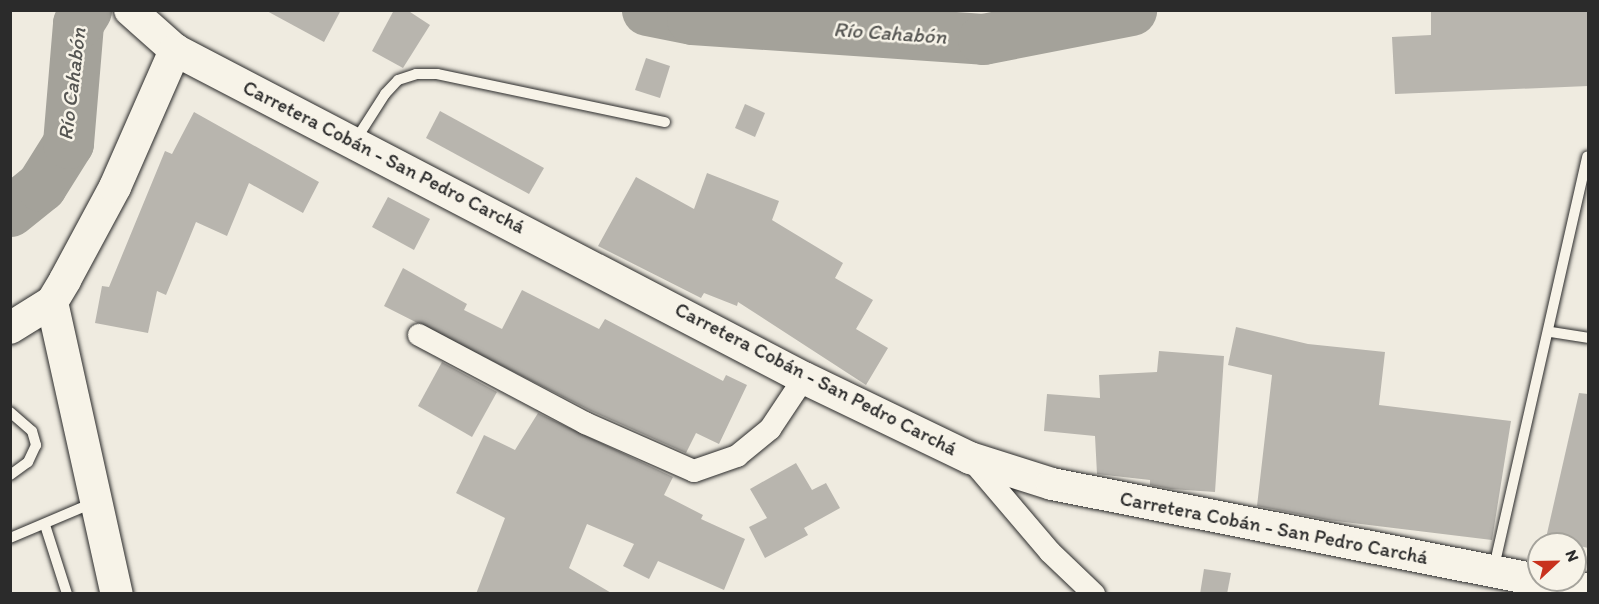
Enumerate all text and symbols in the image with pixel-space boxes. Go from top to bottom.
water label: Río Cahabón [833,16,947,50]
water label: Río Cahabón [53,26,91,142]
street label: Carretera Cobán - San Pedro Carchá [239,75,529,239]
street label: Carretera Cobán - San Pedro Carchá [671,297,961,461]
street label: Carretera Cobán - San Pedro Carchá [1118,486,1430,570]
north arrow [1527,532,1587,592]
text: N [1561,547,1583,564]

